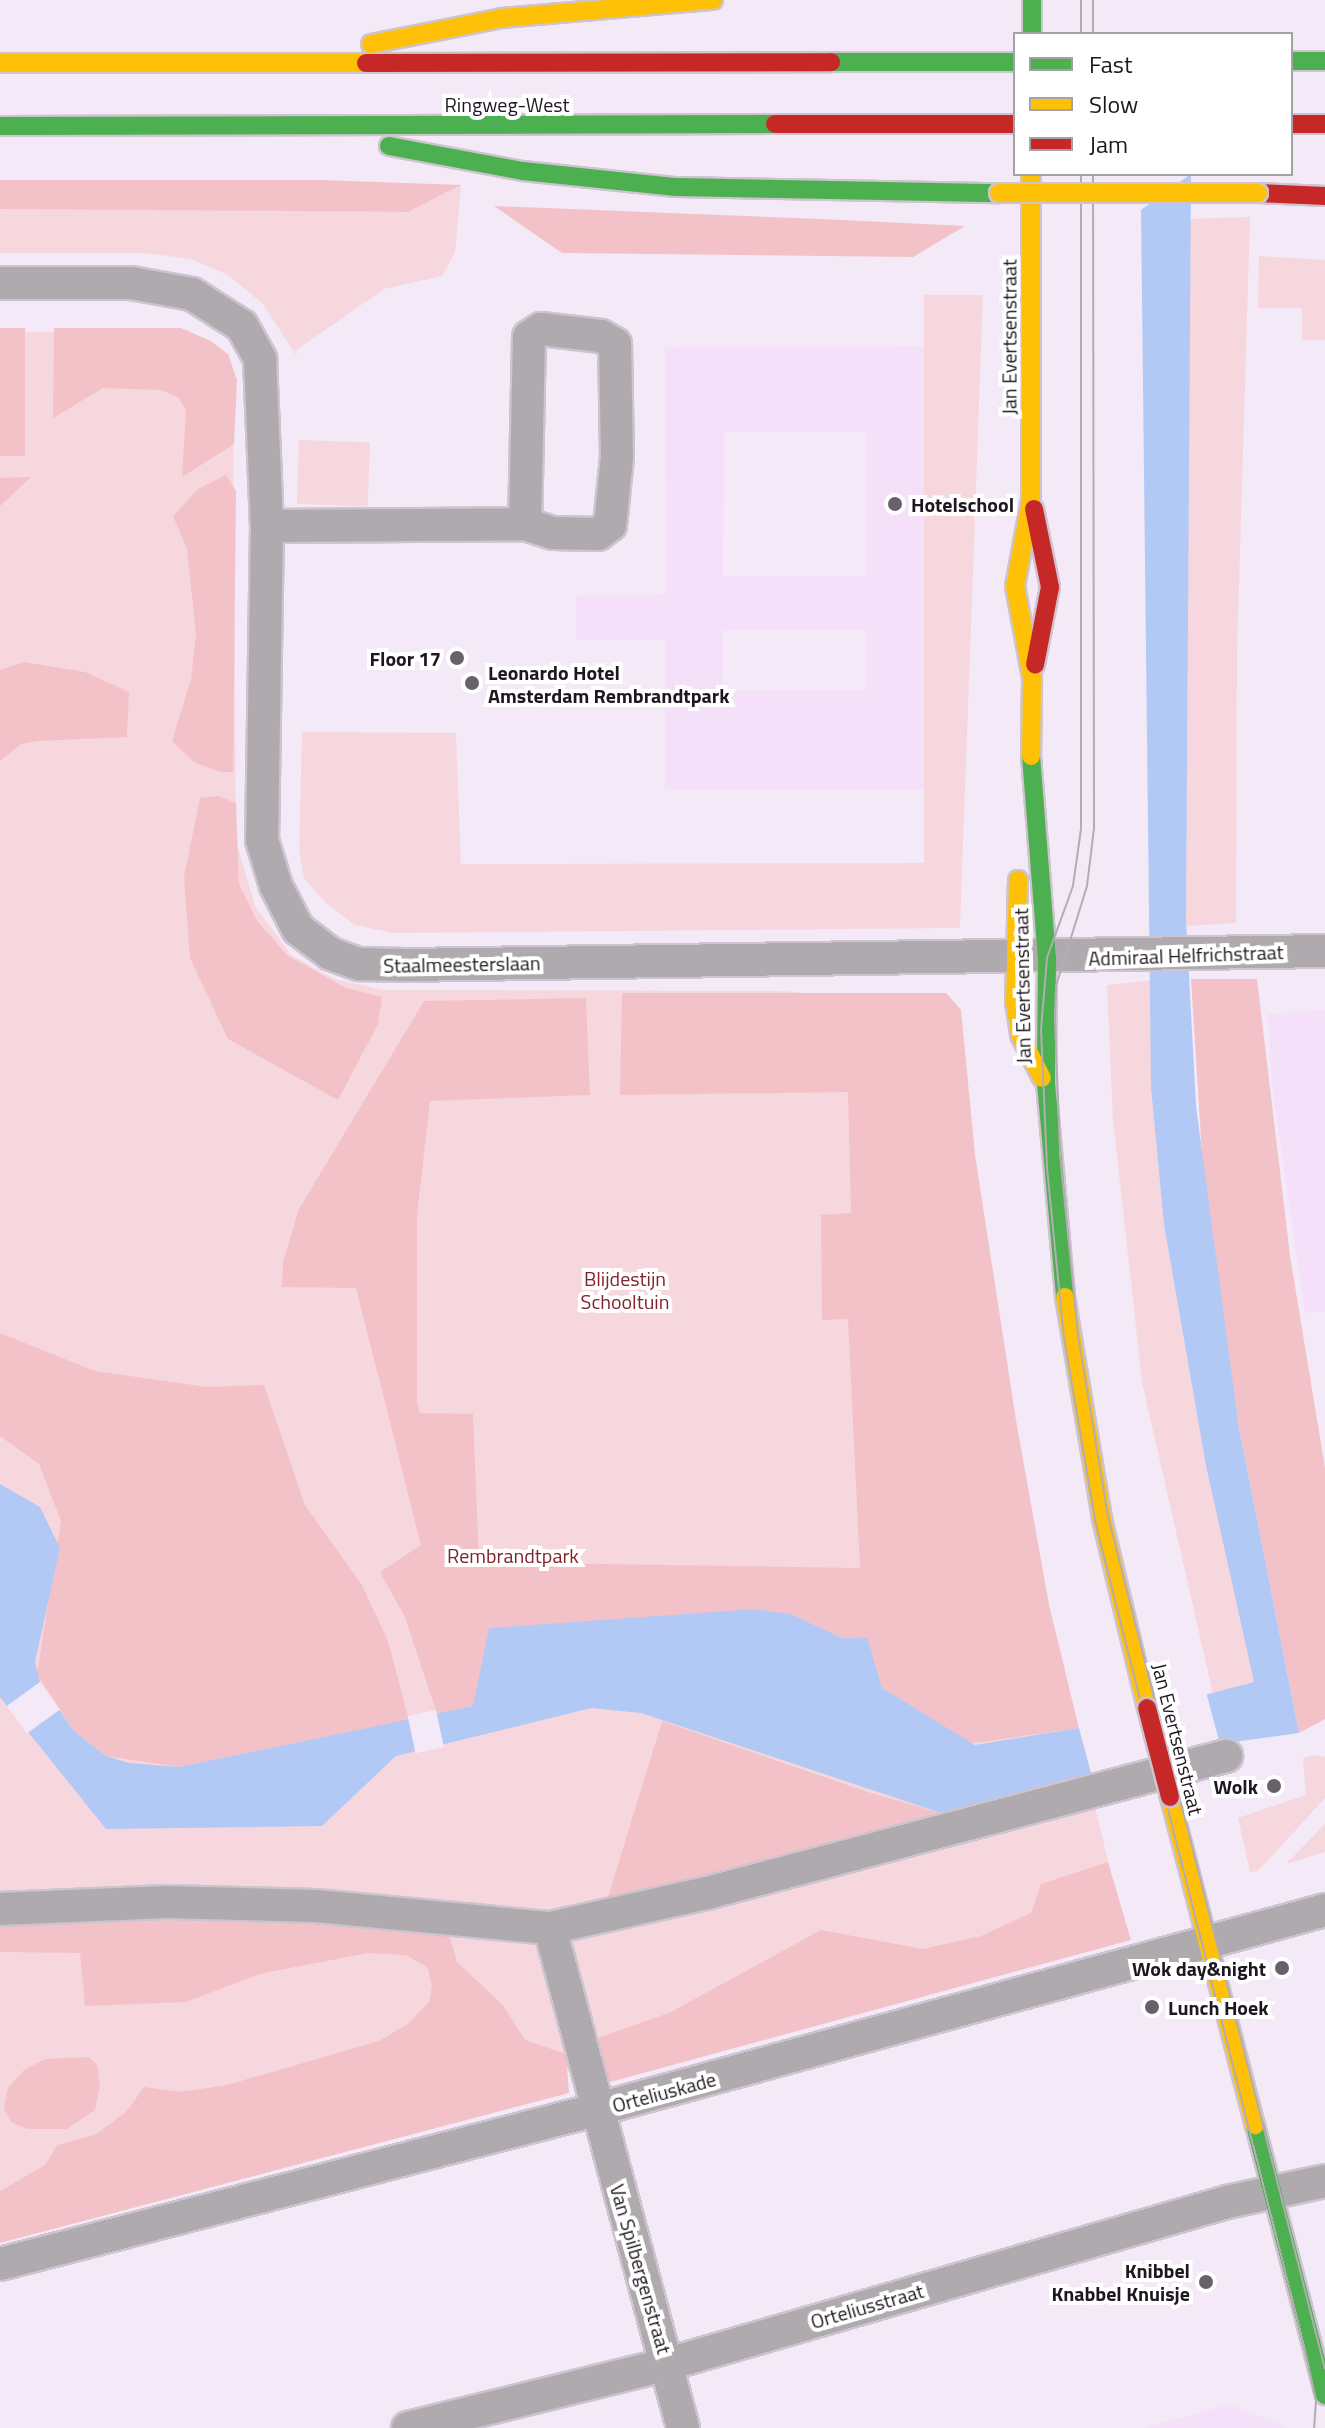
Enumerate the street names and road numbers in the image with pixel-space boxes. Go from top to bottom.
street label: Ringweg-West [444,92,570,116]
street label: Jan Evertsenstraat [997,259,1021,415]
street label: Jan Evertsenstraat [1009,908,1035,1064]
street label: Admiraal Helfrichstraat [1088,940,1284,970]
street label: Staalmeesterslaan [383,951,541,977]
street label: Jan Evertsenstraat [1148,1661,1208,1817]
street label: Orteliuskade [610,2067,718,2117]
street label: Van Spilbergenstraat [605,2181,677,2357]
street label: Orteliusstraat [808,2278,926,2334]

